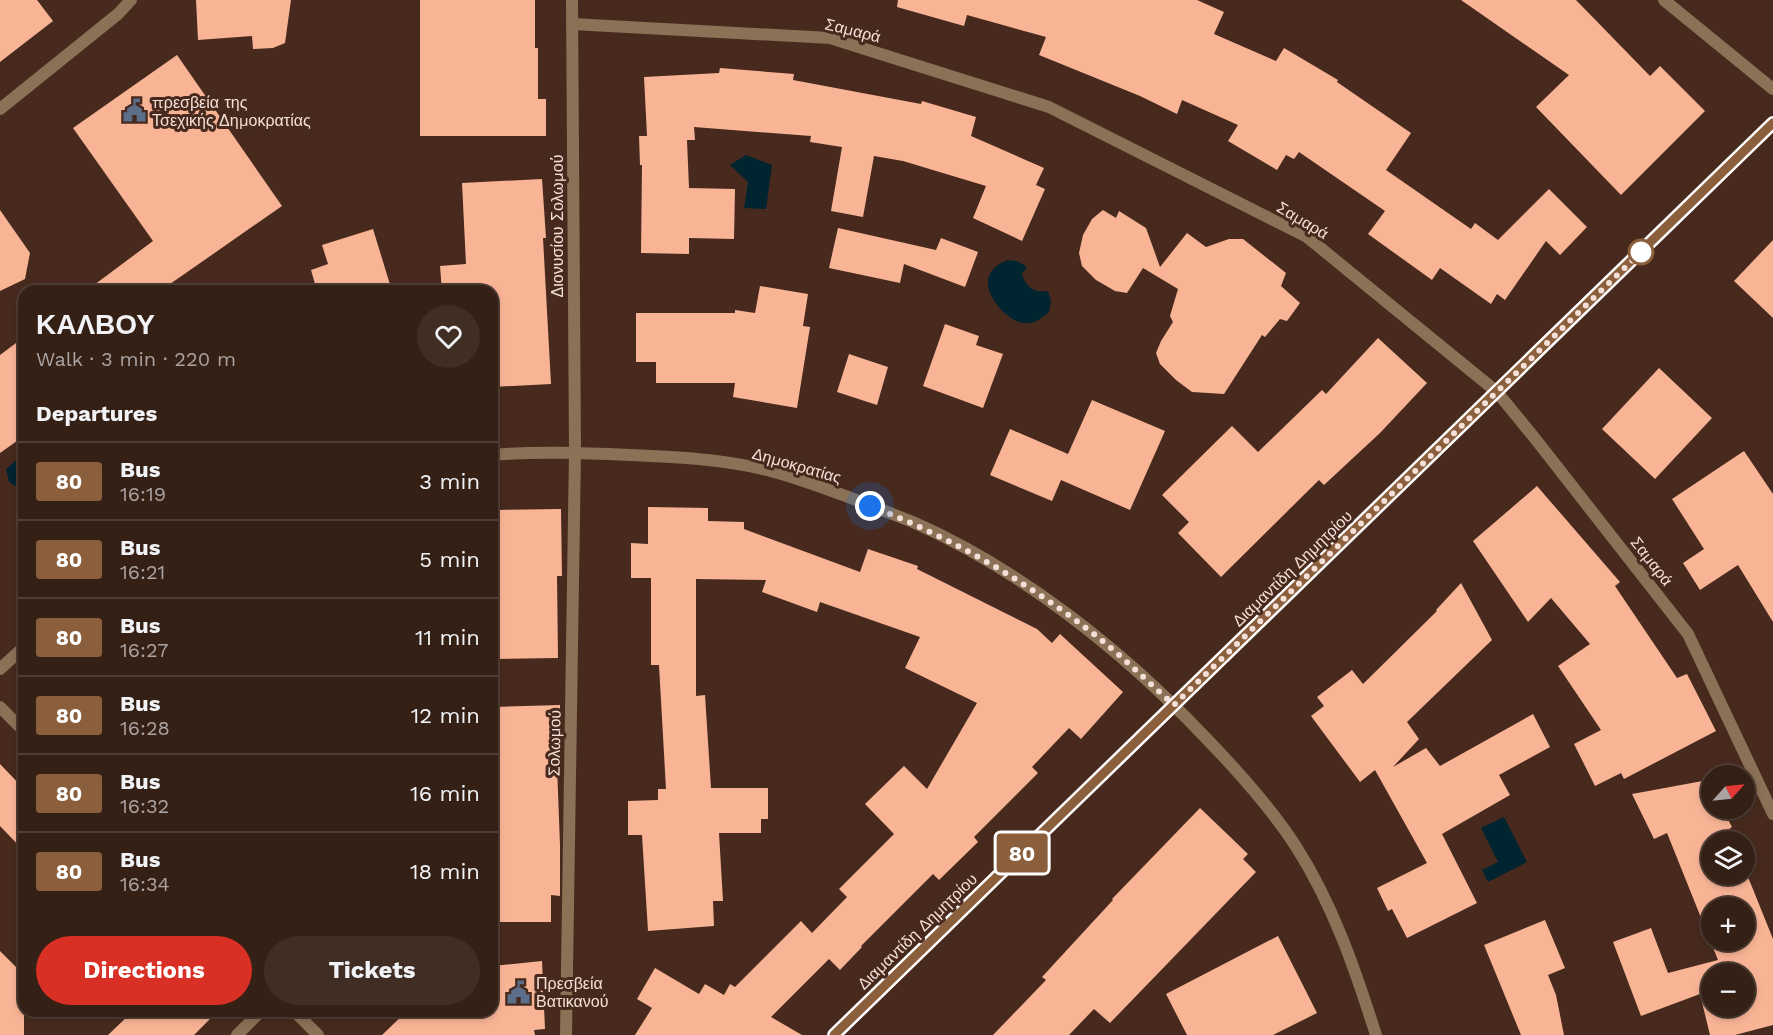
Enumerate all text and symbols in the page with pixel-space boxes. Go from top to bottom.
street label: Σαμαρά [823,14,883,47]
place label: πρεσβεία της Τσεχικής Δημοκρατίας [152,93,311,130]
public building icon: πρεσβεία της Τσεχικής Δημοκρατίας [121,98,147,124]
street label: Διονυσίου Σολωμού [548,155,567,297]
street label: Σαμαρά [1274,198,1332,243]
unlabelled marker [1628,239,1654,265]
button: heart [417,305,480,368]
text: ΚΑΛΒΟΥ [36,308,155,341]
text: Walk · 3 min · 220 m [36,347,236,371]
text: Departures [36,401,157,426]
street label: Δημοκρατίας [750,444,844,487]
text: Bus [120,457,160,482]
text: 80 [56,469,82,494]
text: 3 min [419,469,480,494]
text: 16:19 [120,482,166,506]
your location [855,491,885,521]
street label: Διαμαντίδη Δημητρίου [1229,506,1356,630]
street label: Σαμαρά [1627,533,1677,589]
text: Bus [120,535,160,560]
text: 80 [56,547,82,572]
text: 5 min [419,547,480,572]
text: 16:21 [120,560,165,584]
text: Bus [120,613,160,638]
text: 80 [56,625,82,650]
text: 11 min [415,625,480,650]
text: 16:27 [120,638,168,662]
text: Bus [120,691,160,716]
text: 80 [56,703,82,728]
text: 12 min [411,703,480,728]
street label: Σολωμού [544,710,565,776]
text: 16:28 [120,716,170,740]
north arrow [1701,765,1755,819]
map controls [1701,765,1755,1017]
text: Bus [120,769,160,794]
text: 80 [56,781,82,806]
text: 16 min [410,781,480,806]
text: 16:32 [120,794,169,818]
button: layers [1701,831,1755,885]
line badge: 80 [995,834,1049,872]
text: 80 [1009,841,1035,866]
text: Bus [120,847,160,872]
text: 80 [56,859,82,884]
text: 18 min [410,859,480,884]
street label: Διαμαντίδη Δημητρίου [854,869,981,993]
text: 16:34 [120,872,170,896]
button: + [1701,897,1755,951]
button: Directions [36,936,252,1005]
button: Tickets [264,936,480,1005]
button: − [1701,963,1755,1017]
place label: Πρεσβεία Βατικανού [536,974,609,1011]
public building icon: Πρεσβεία Βατικανού [505,979,531,1005]

